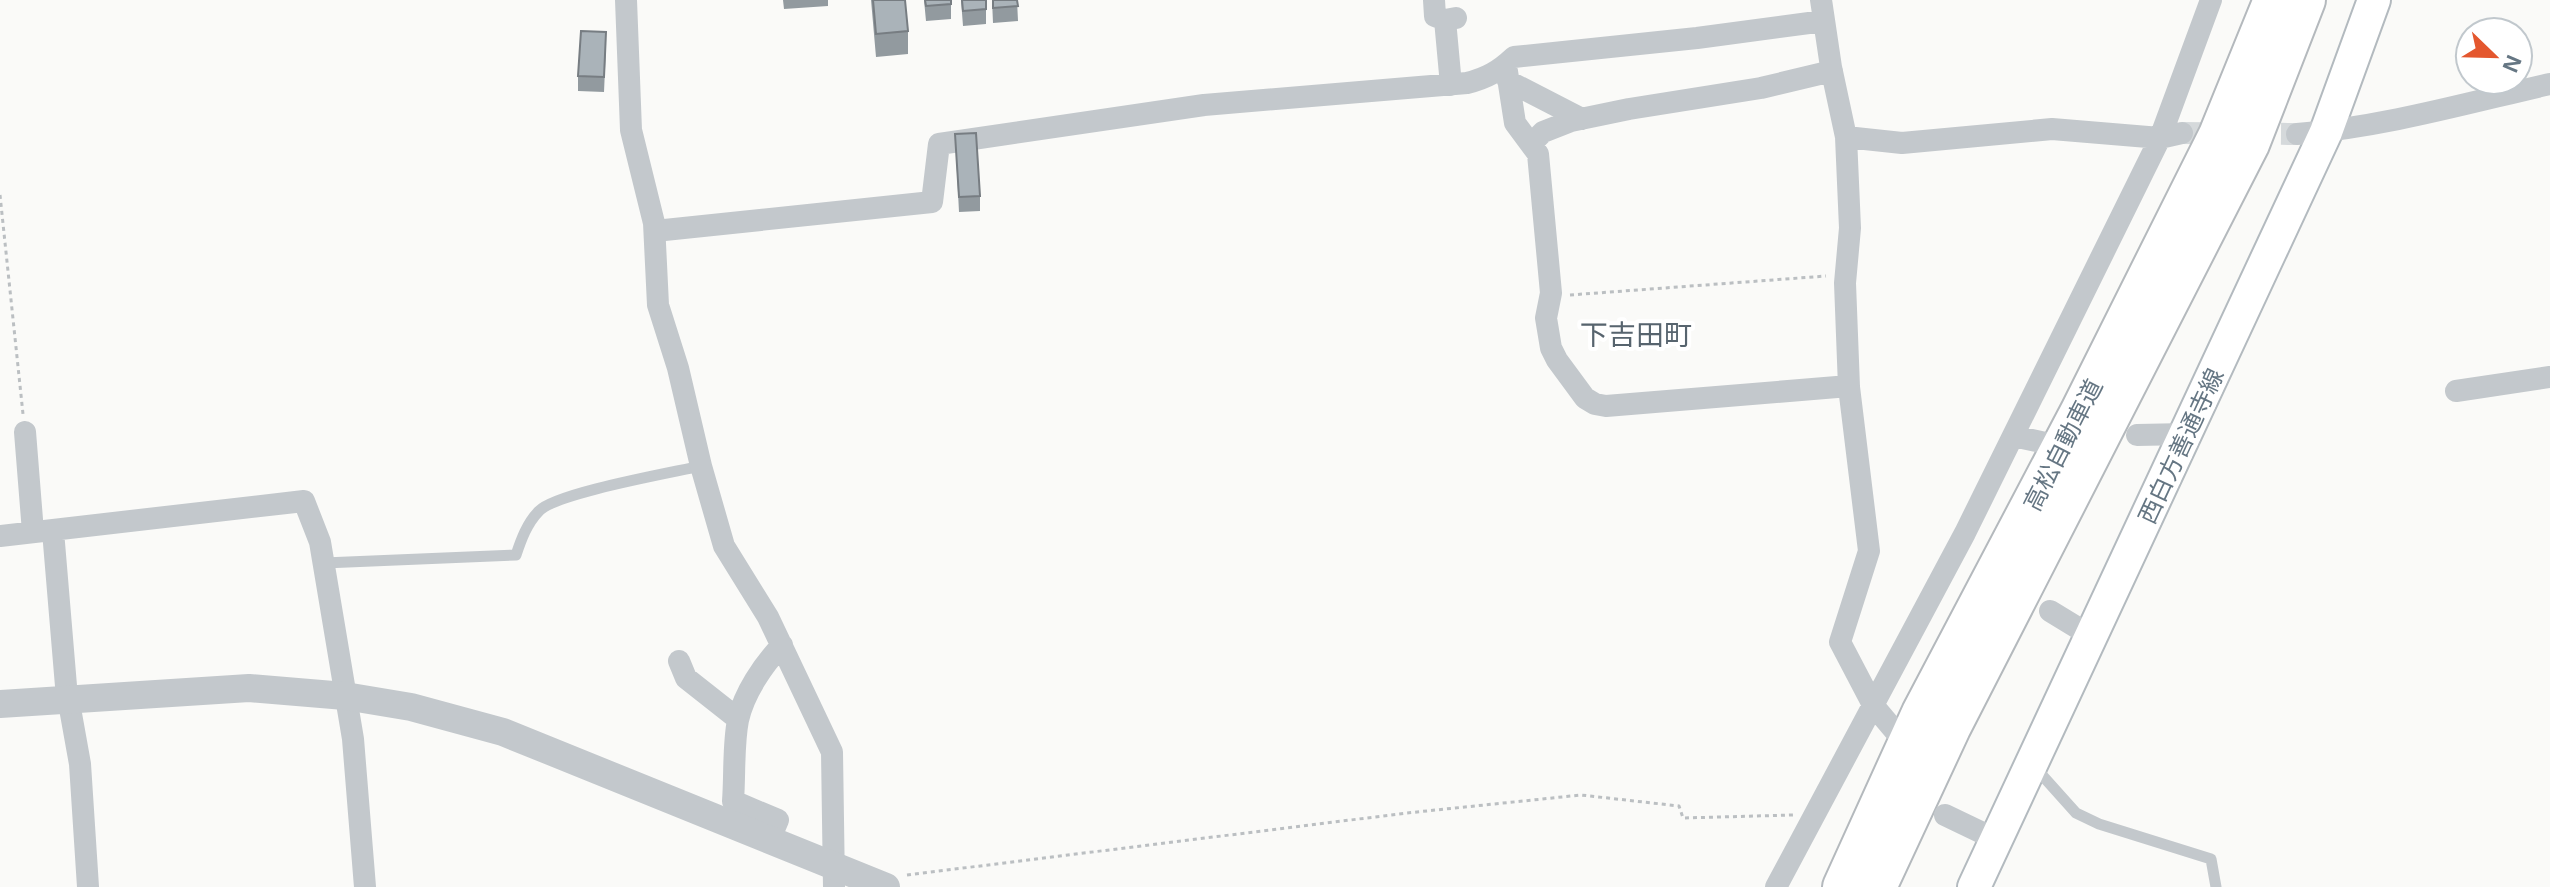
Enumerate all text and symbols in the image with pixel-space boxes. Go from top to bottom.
north arrow [2454,16,2534,96]
text: N [2497,51,2527,76]
district label: 下吉田町 [1580,320,1692,351]
street label: 西白方善通寺線 [2133,364,2229,528]
street label: 高松自動車道 [2018,375,2108,515]

